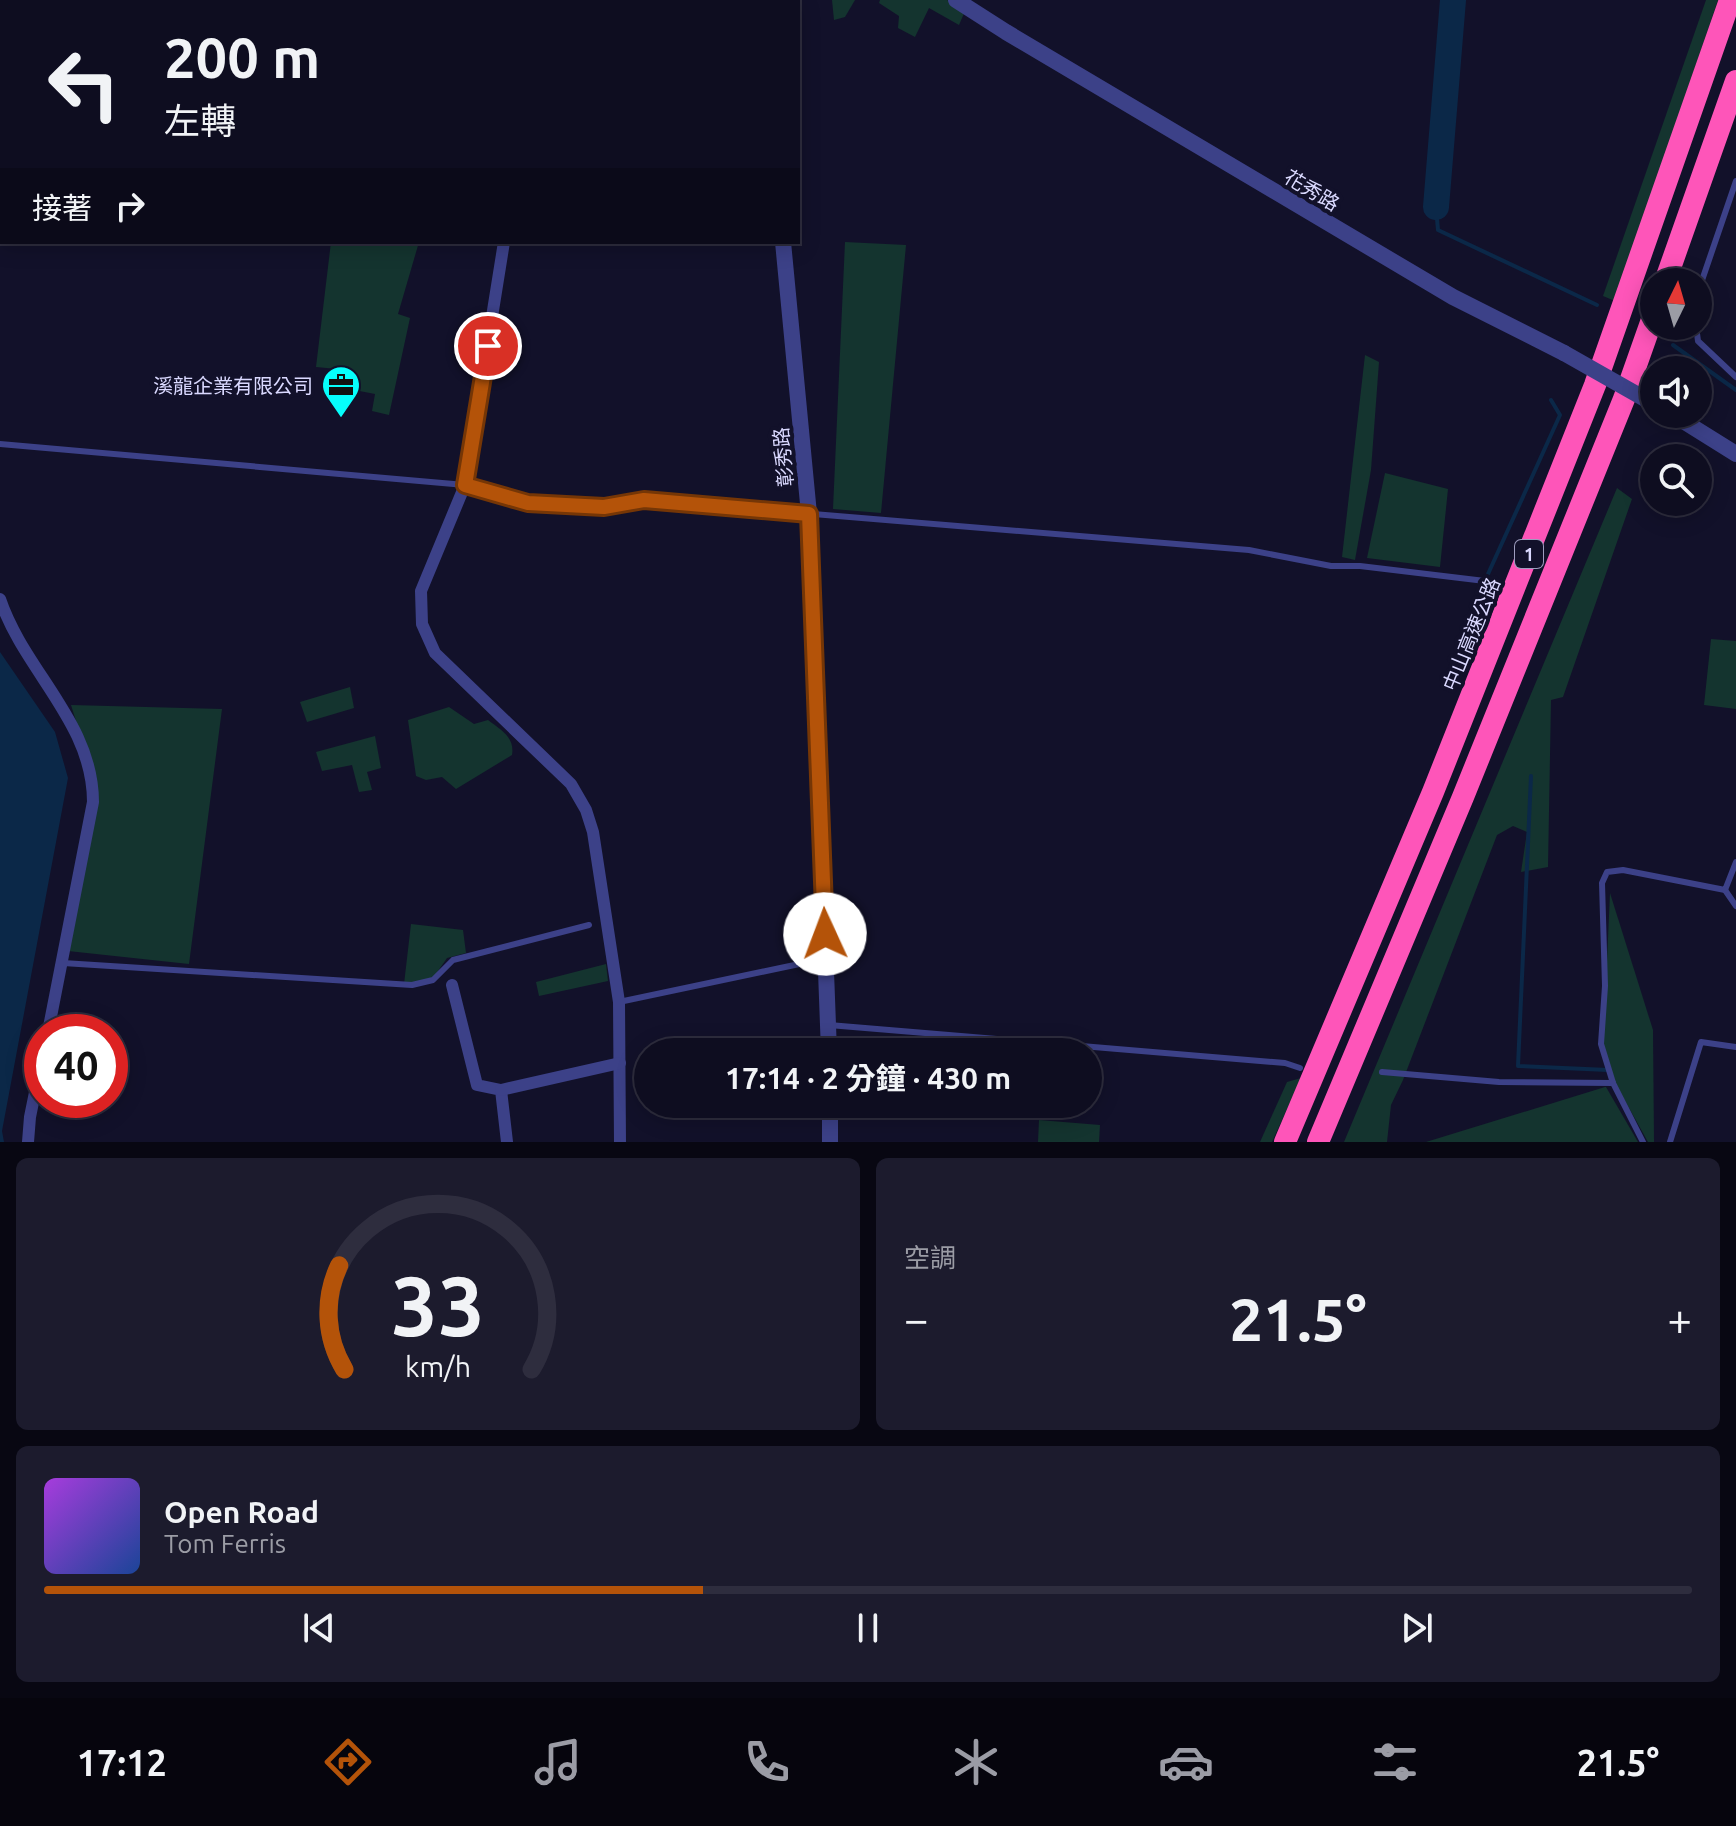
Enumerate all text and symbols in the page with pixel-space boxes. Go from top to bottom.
text: 200 m [164,26,320,89]
icon: left [32,32,136,136]
text: 左轉 [164,100,236,141]
street label: 花秀路 [1280,165,1344,215]
icon: right [108,184,152,228]
text: 接著 [32,191,92,225]
north arrow [1640,268,1712,340]
map controls [1640,268,1712,516]
pin [454,312,522,380]
icon: arrive [466,324,510,368]
button: sound [1640,356,1712,428]
office icon: 溪龍企業有限公司 [320,364,362,419]
place label: 溪龍企業有限公司 [153,374,313,397]
street label: 彰秀路 [769,426,797,488]
button: search [1640,444,1712,516]
road number: 1 [1515,540,1543,568]
street label: 中山高速公路 [1438,574,1504,694]
position arrow [783,892,867,976]
speed limit sign: 40 [24,1014,128,1118]
text: 17:14 · 2 分鐘 · 430 m [725,1061,1011,1095]
text: 空調 [904,1243,956,1272]
text: 33 [391,1258,485,1352]
text: 21.5° [1229,1285,1367,1352]
text: − [904,1294,929,1343]
text: + [1667,1294,1692,1343]
text: km/h [405,1350,471,1382]
text: Open Road [164,1495,319,1529]
text: Tom Ferris [164,1529,286,1558]
icon: previous [297,1606,341,1650]
icon: pause [846,1606,890,1650]
icon: next [1395,1606,1439,1650]
icon: directions [320,1734,376,1790]
icon: music [530,1734,586,1790]
icon: phone [739,1734,795,1790]
icon: climate [948,1734,1004,1790]
icon: car [1158,1734,1214,1790]
icon: filters [1367,1734,1423,1790]
text: 17:12 [77,1742,167,1783]
text: 21.5° [1577,1742,1659,1783]

